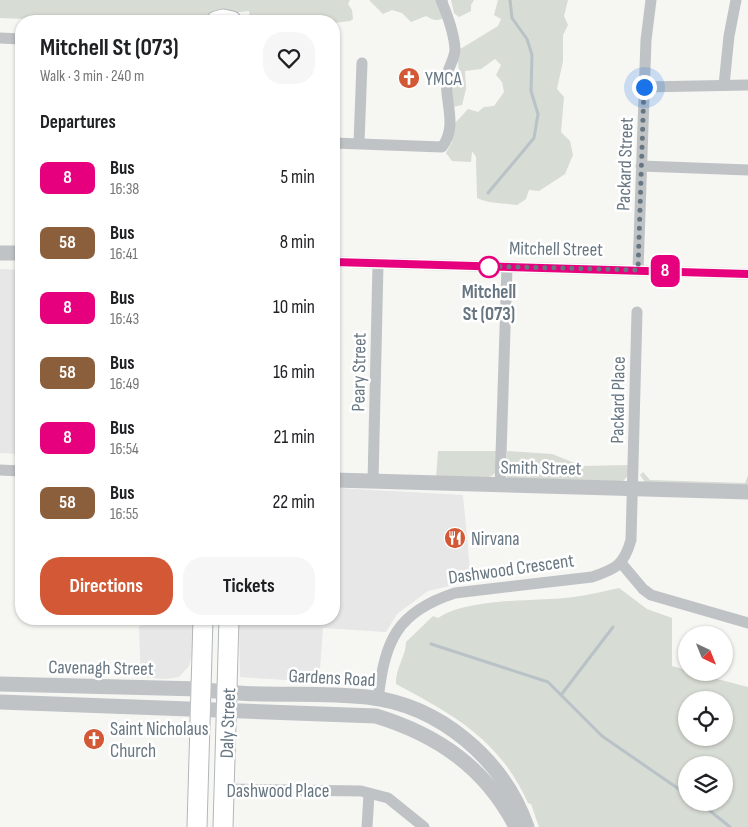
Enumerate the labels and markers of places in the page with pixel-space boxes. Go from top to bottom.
church icon: YMCA [397,66,421,90]
place label: YMCA [425,68,462,91]
marker: Mitchell St (073) [478,256,500,278]
place label: Mitchell St (073) [462,281,516,326]
restaurant icon: Nirvana [443,526,467,550]
place label: Nirvana [471,528,520,551]
place label: Saint Nicholaus Church [110,718,209,763]
church icon: Saint Nicholaus Church [82,727,106,751]

